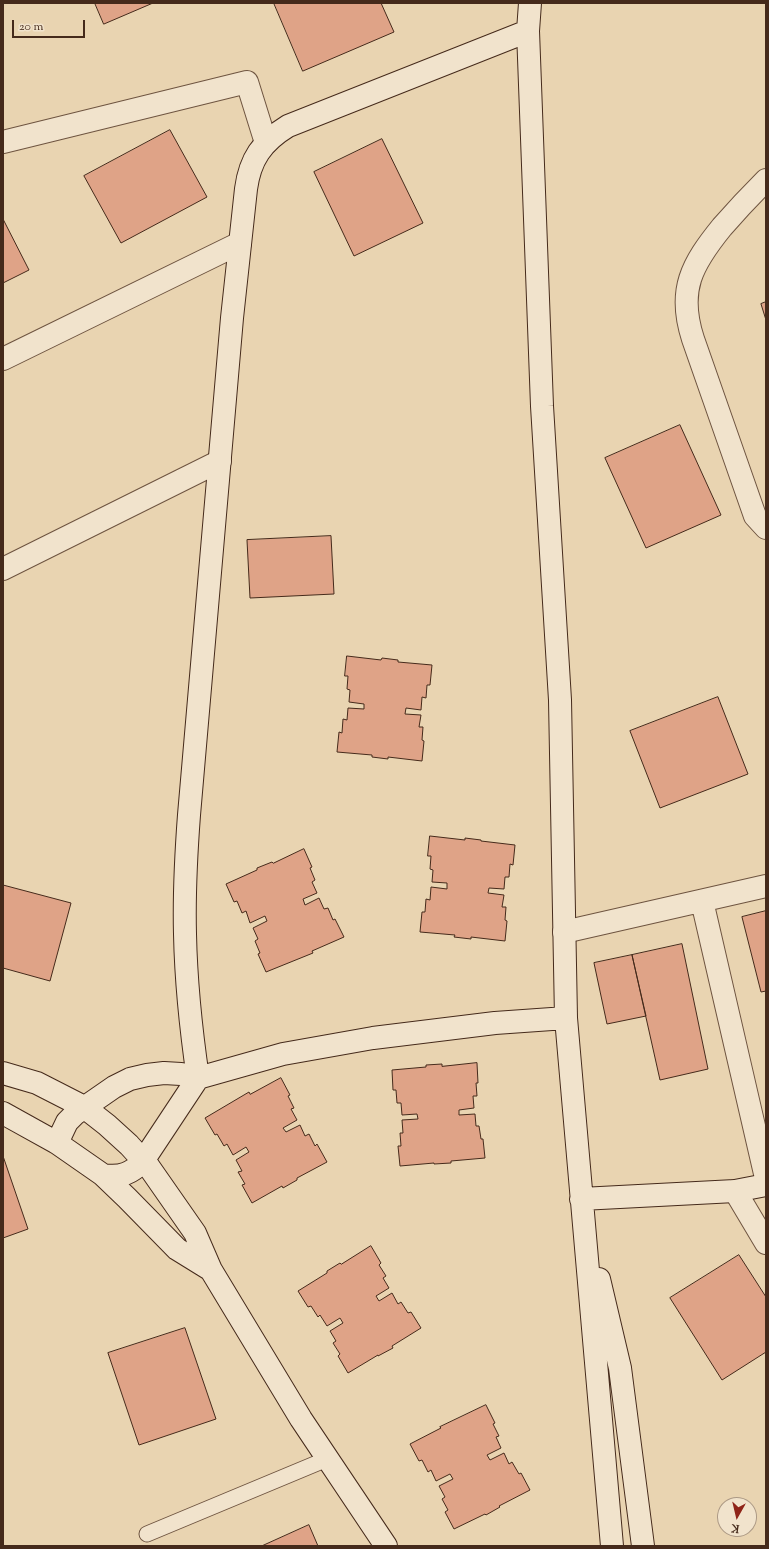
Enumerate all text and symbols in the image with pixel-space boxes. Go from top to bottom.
scale bar [14,12,87,38]
text: 20 m [19,18,43,36]
north arrow [717,1497,757,1537]
text: K [730,1519,741,1536]

